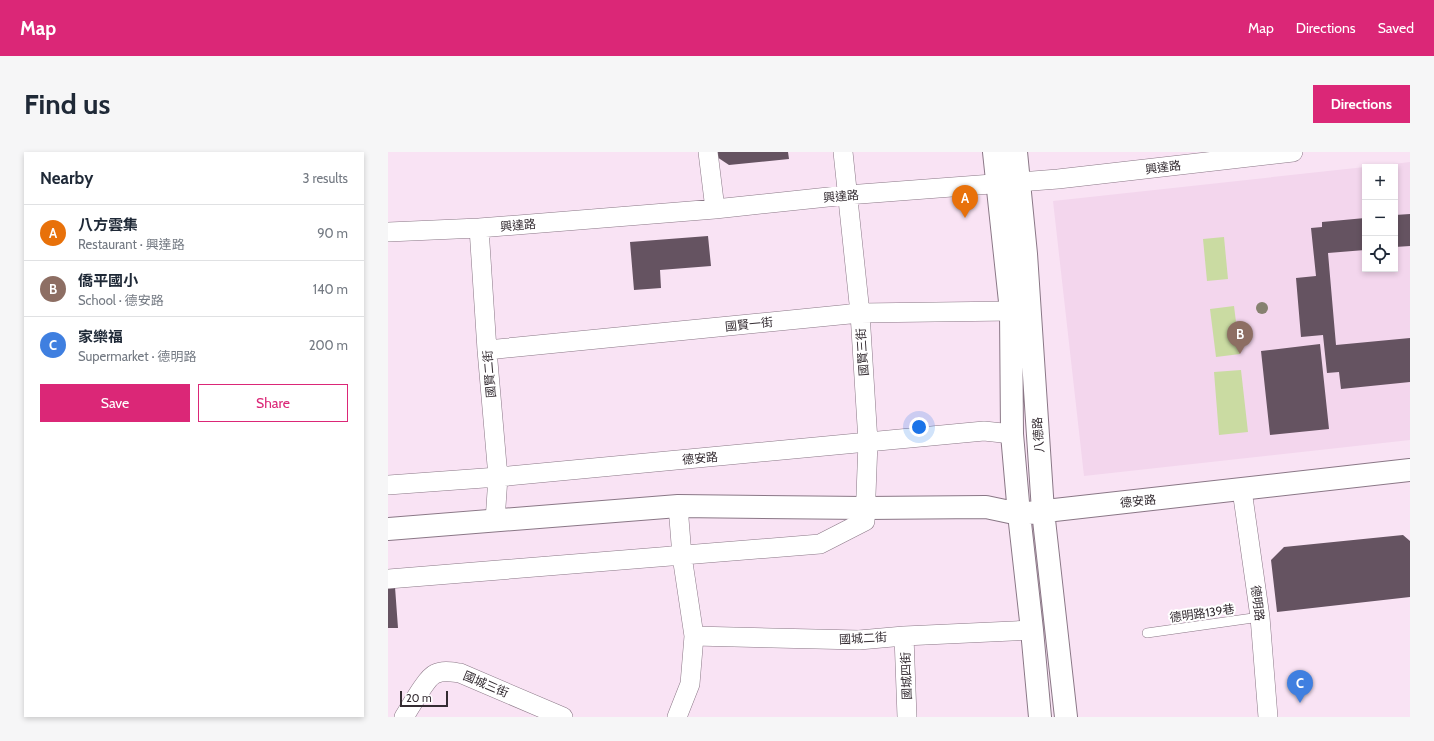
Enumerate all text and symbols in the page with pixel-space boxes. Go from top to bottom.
text: Map [20,17,56,40]
text: Map [1248,19,1274,37]
text: Directions [1296,19,1356,37]
text: Saved [1378,19,1414,37]
button: Directions [1313,85,1410,123]
text: Find us [24,87,110,121]
street label: 興達路 [1144,157,1182,177]
map controls [1362,164,1398,272]
button: + [1362,164,1398,200]
text: Nearby [40,168,93,188]
text: 3 results [302,170,348,186]
pin: A [952,185,978,218]
street label: 興達路 [822,187,860,205]
button: − [1362,200,1398,236]
text: 八方雲集 [78,216,138,234]
street label: 興達路 [499,216,537,234]
text: A [49,225,57,241]
text: 90 m [317,225,348,241]
text: Restaurant · 興達路 [78,236,185,252]
button: locate [1362,236,1398,272]
text: 僑平國小 [78,272,138,290]
text: B [49,281,57,297]
text: 140 m [313,281,348,297]
text: School · 德安路 [78,292,164,308]
street label: 國賢一街 [724,314,774,334]
pin: B [1227,321,1253,354]
text: 家樂福 [78,328,123,346]
street label: 國賢三街 [853,328,871,376]
text: C [49,337,57,353]
text: 200 m [309,337,348,353]
text: Supermarket · 德明路 [78,348,197,364]
street label: 國賢二街 [479,349,499,399]
button: Save [40,384,190,422]
button: Share [198,384,348,422]
your location [909,417,929,437]
street label: 八德路 [1029,417,1047,453]
street label: 德安路 [681,449,719,467]
street label: 德安路 [1119,492,1157,510]
street label: 德明路 [1248,584,1268,622]
street label: 德明路139巷 [1169,601,1235,625]
street label: 國城二街 [839,629,887,647]
street label: 國城四街 [898,652,914,700]
street label: 國城三街 [461,668,511,700]
pin: C [1287,670,1313,703]
scale bar [400,689,448,708]
text: 20 m [406,691,432,705]

